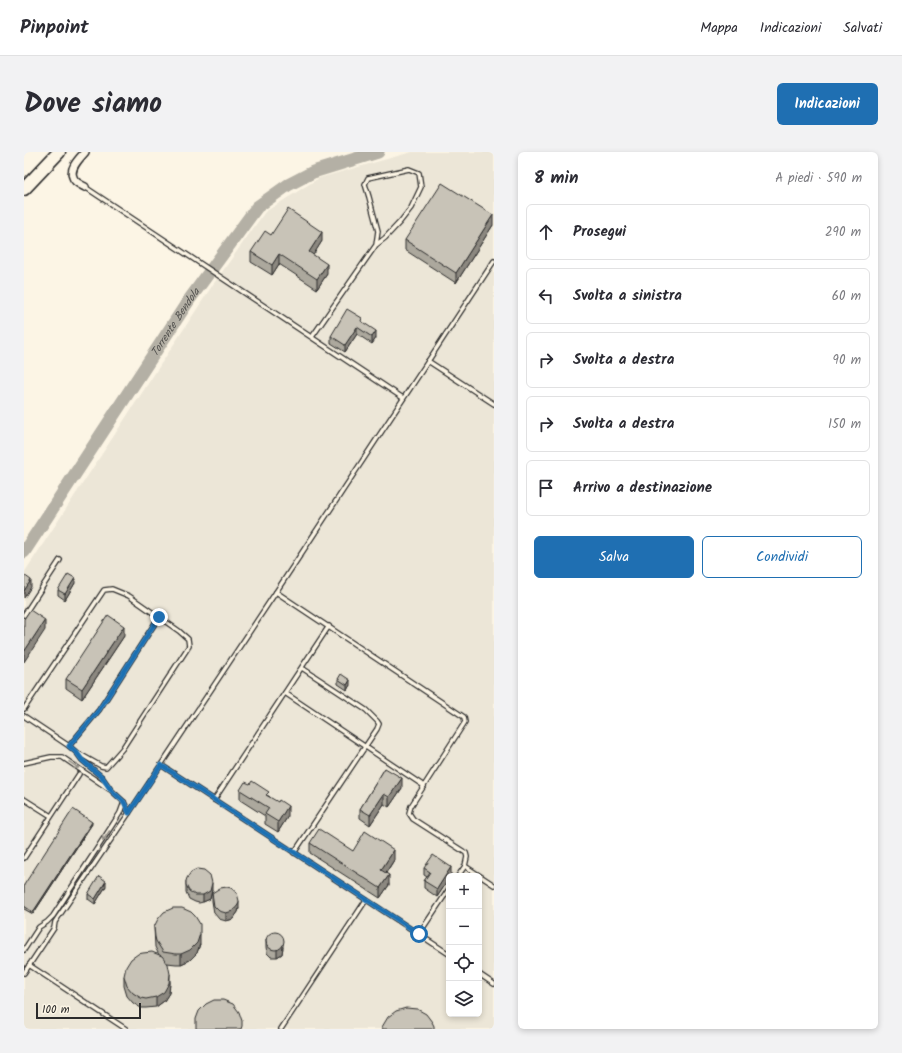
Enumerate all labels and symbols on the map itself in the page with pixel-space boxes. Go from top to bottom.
water label: Torrente Bendola [146,284,205,360]
route end [150,608,168,626]
one-way arrow [68,761,79,769]
one-way arrow [101,830,109,842]
route start [410,925,428,943]
scale bar [36,1001,141,1020]

